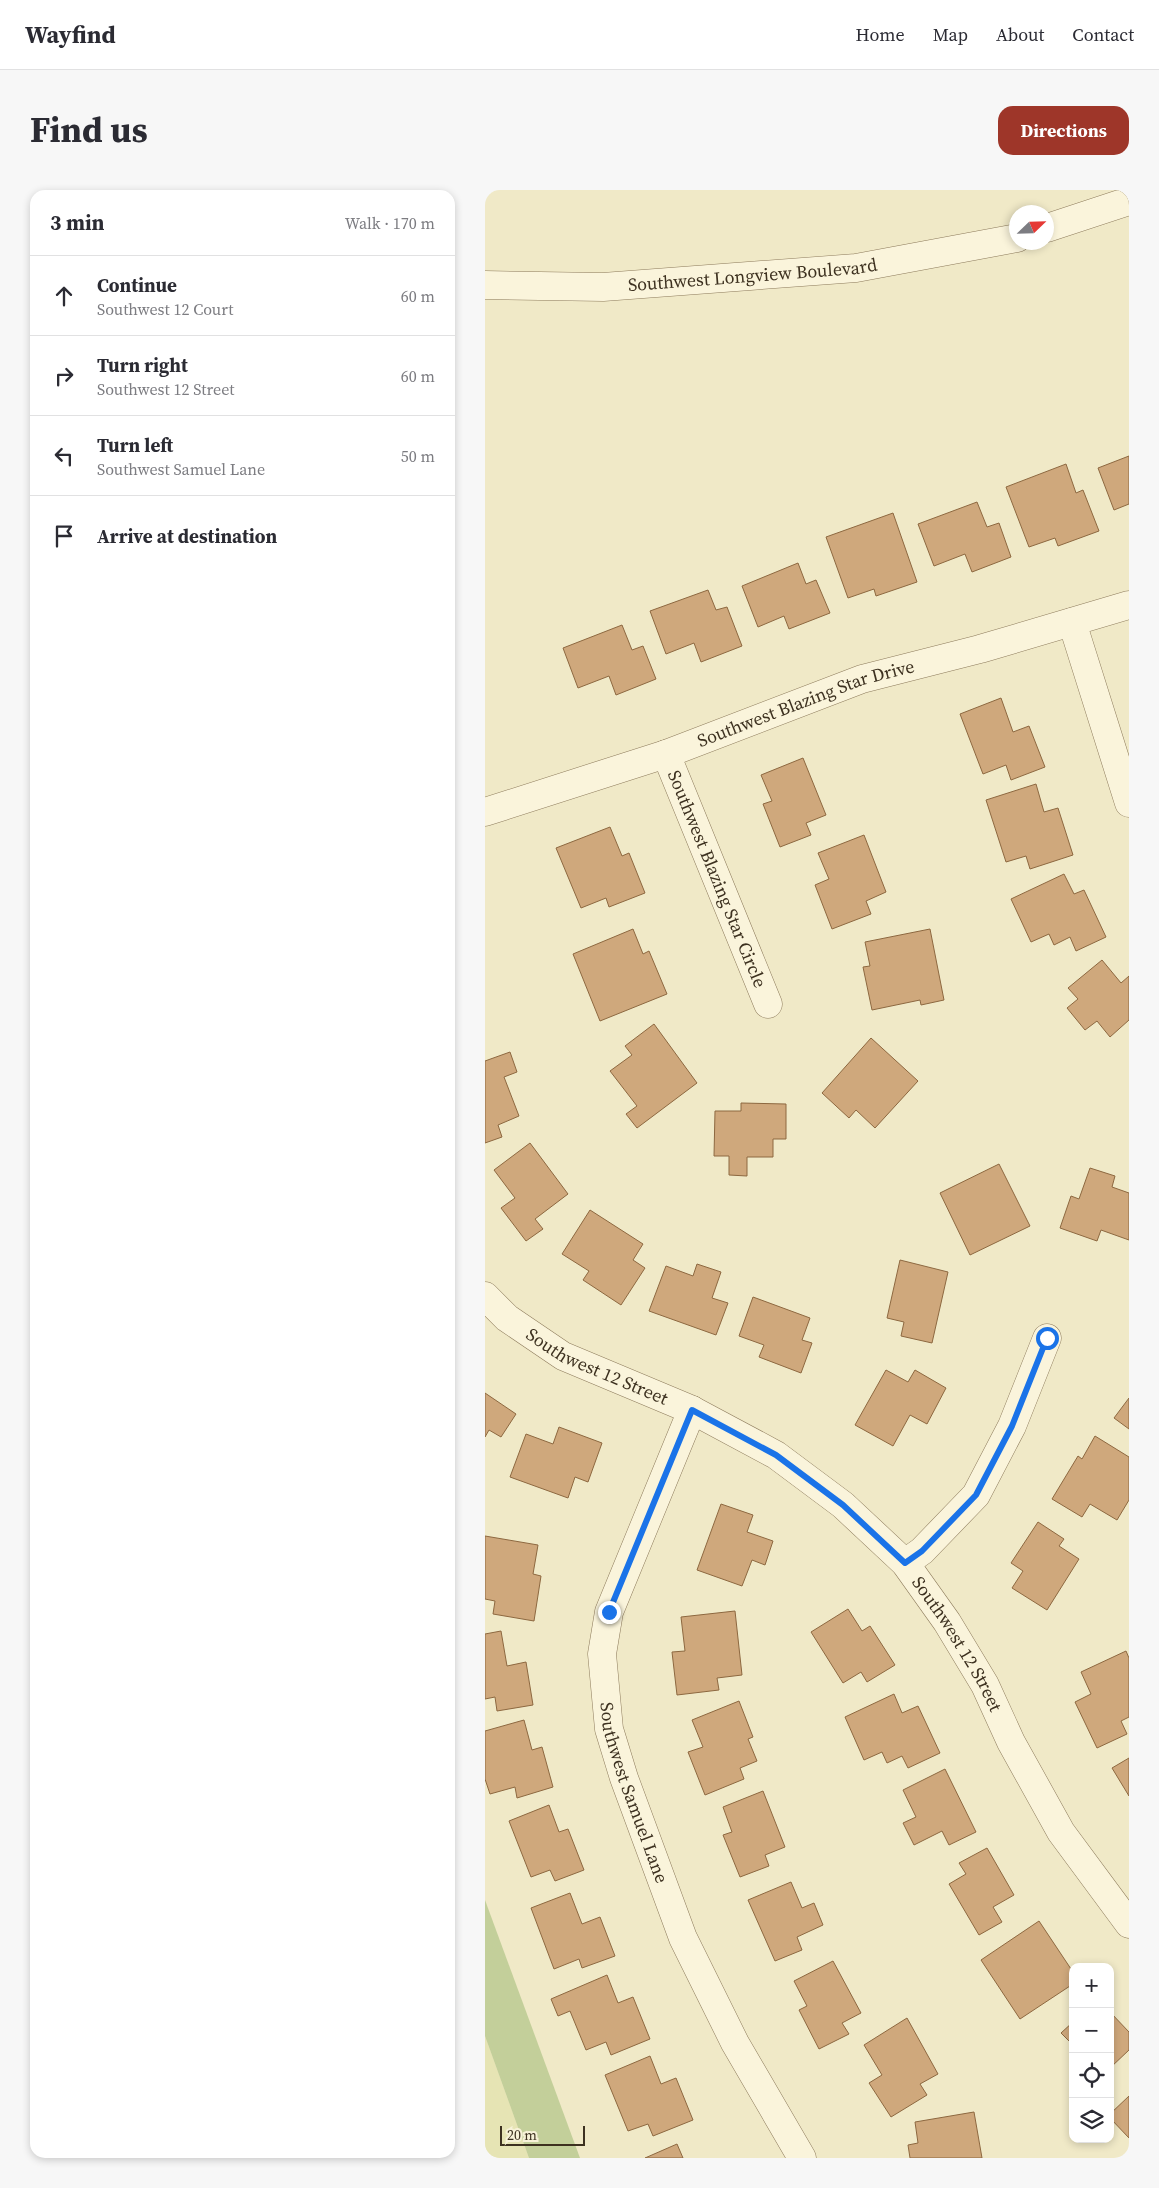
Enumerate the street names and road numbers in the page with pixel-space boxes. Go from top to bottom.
street label: Southwest Longview Boulevard [627,251,879,297]
street label: Southwest Blazing Star Drive [694,653,917,753]
street label: Southwest Blazing Star Circle [662,766,773,991]
street label: Southwest 12 Street [521,1322,672,1411]
street label: Southwest 12 Street [906,1571,1008,1716]
street label: Southwest Samuel Lane [595,1701,675,1886]

